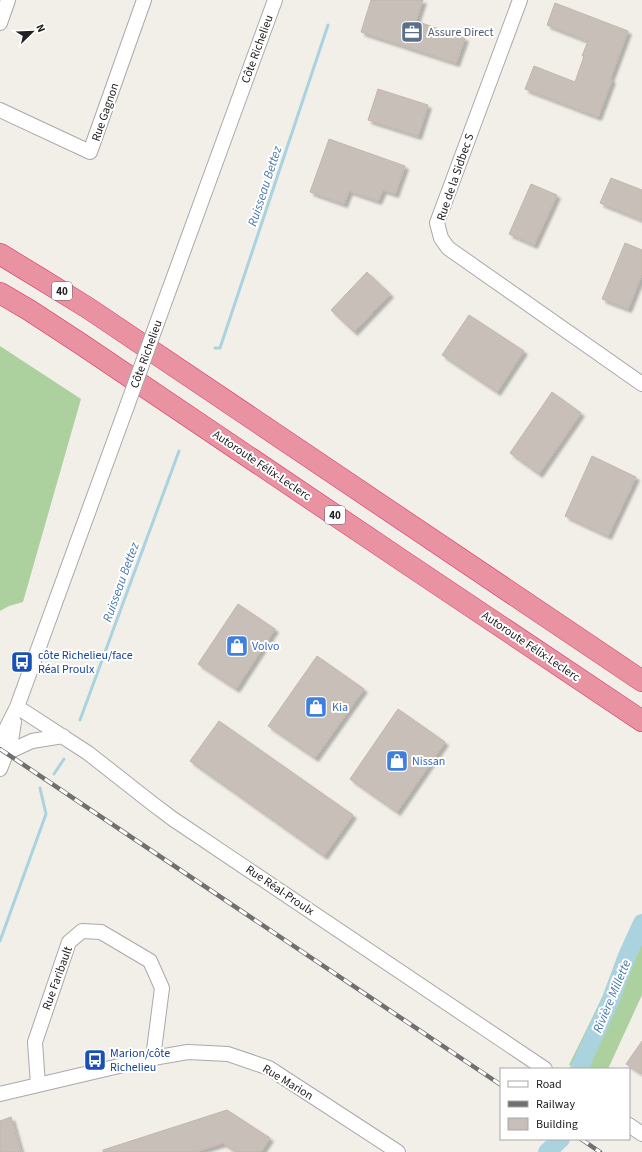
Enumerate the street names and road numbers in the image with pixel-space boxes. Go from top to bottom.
street label: Côte Richelieu [237,13,278,86]
street label: Rue Gagnon [88,81,123,144]
street label: Rue de la Sidbec S [433,131,478,223]
road number: 40 [52,282,72,300]
street label: Côte Richelieu [126,318,167,391]
street label: Autoroute Félix-Leclerc [209,426,315,505]
road number: 40 [325,506,345,524]
street label: Autoroute Félix-Leclerc [478,607,584,686]
street label: Rue Réal-Proulx [242,861,318,920]
street label: Rue Faribault [38,944,77,1012]
street label: Rue Marion [259,1061,316,1104]

